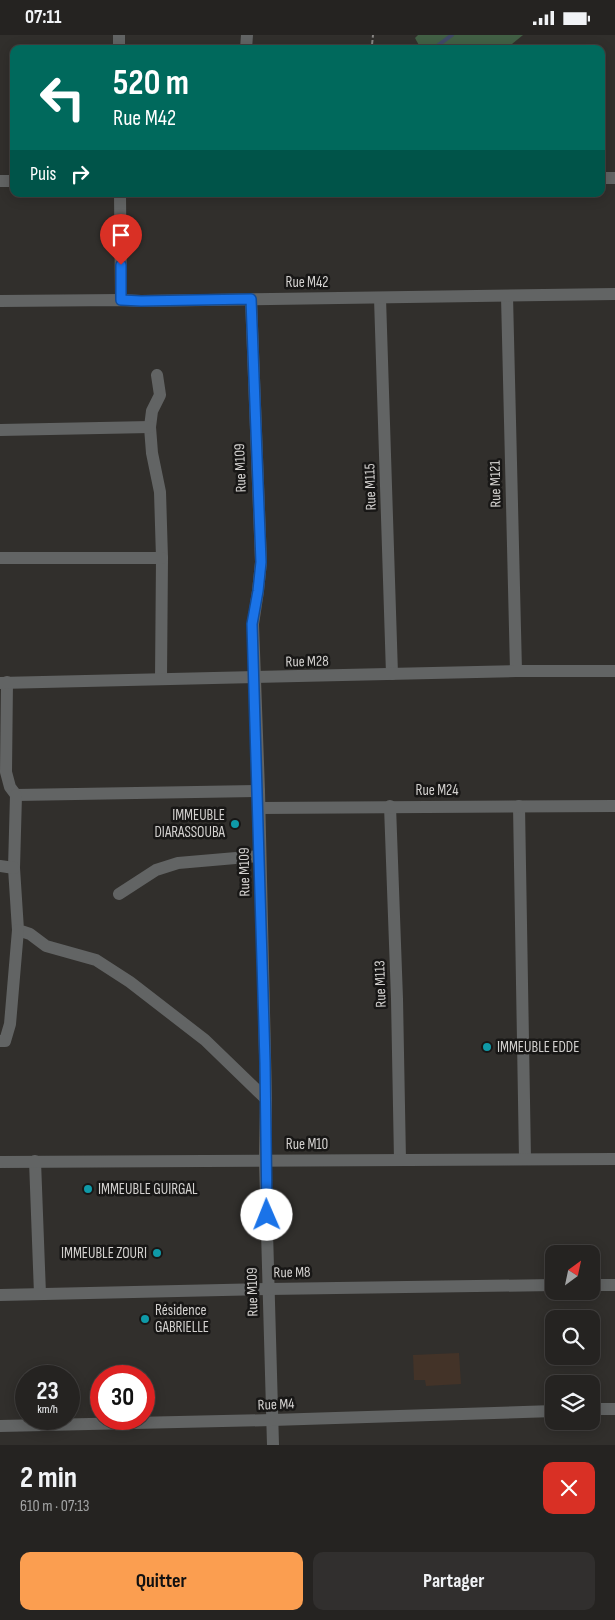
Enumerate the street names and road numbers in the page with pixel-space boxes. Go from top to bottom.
street label: Rue M42 [285,273,329,292]
street label: Rue M109 [230,443,251,493]
street label: Rue M121 [486,459,505,508]
street label: Rue M115 [360,463,381,511]
street label: Rue M28 [285,652,329,671]
street label: Rue M24 [416,781,458,800]
street label: Rue M109 [235,847,254,897]
street label: Rue M113 [370,960,391,1008]
street label: Rue M10 [286,1135,328,1154]
street label: Rue M8 [273,1263,311,1282]
street label: Rue M109 [243,1267,262,1317]
street label: Rue M4 [257,1394,295,1415]

